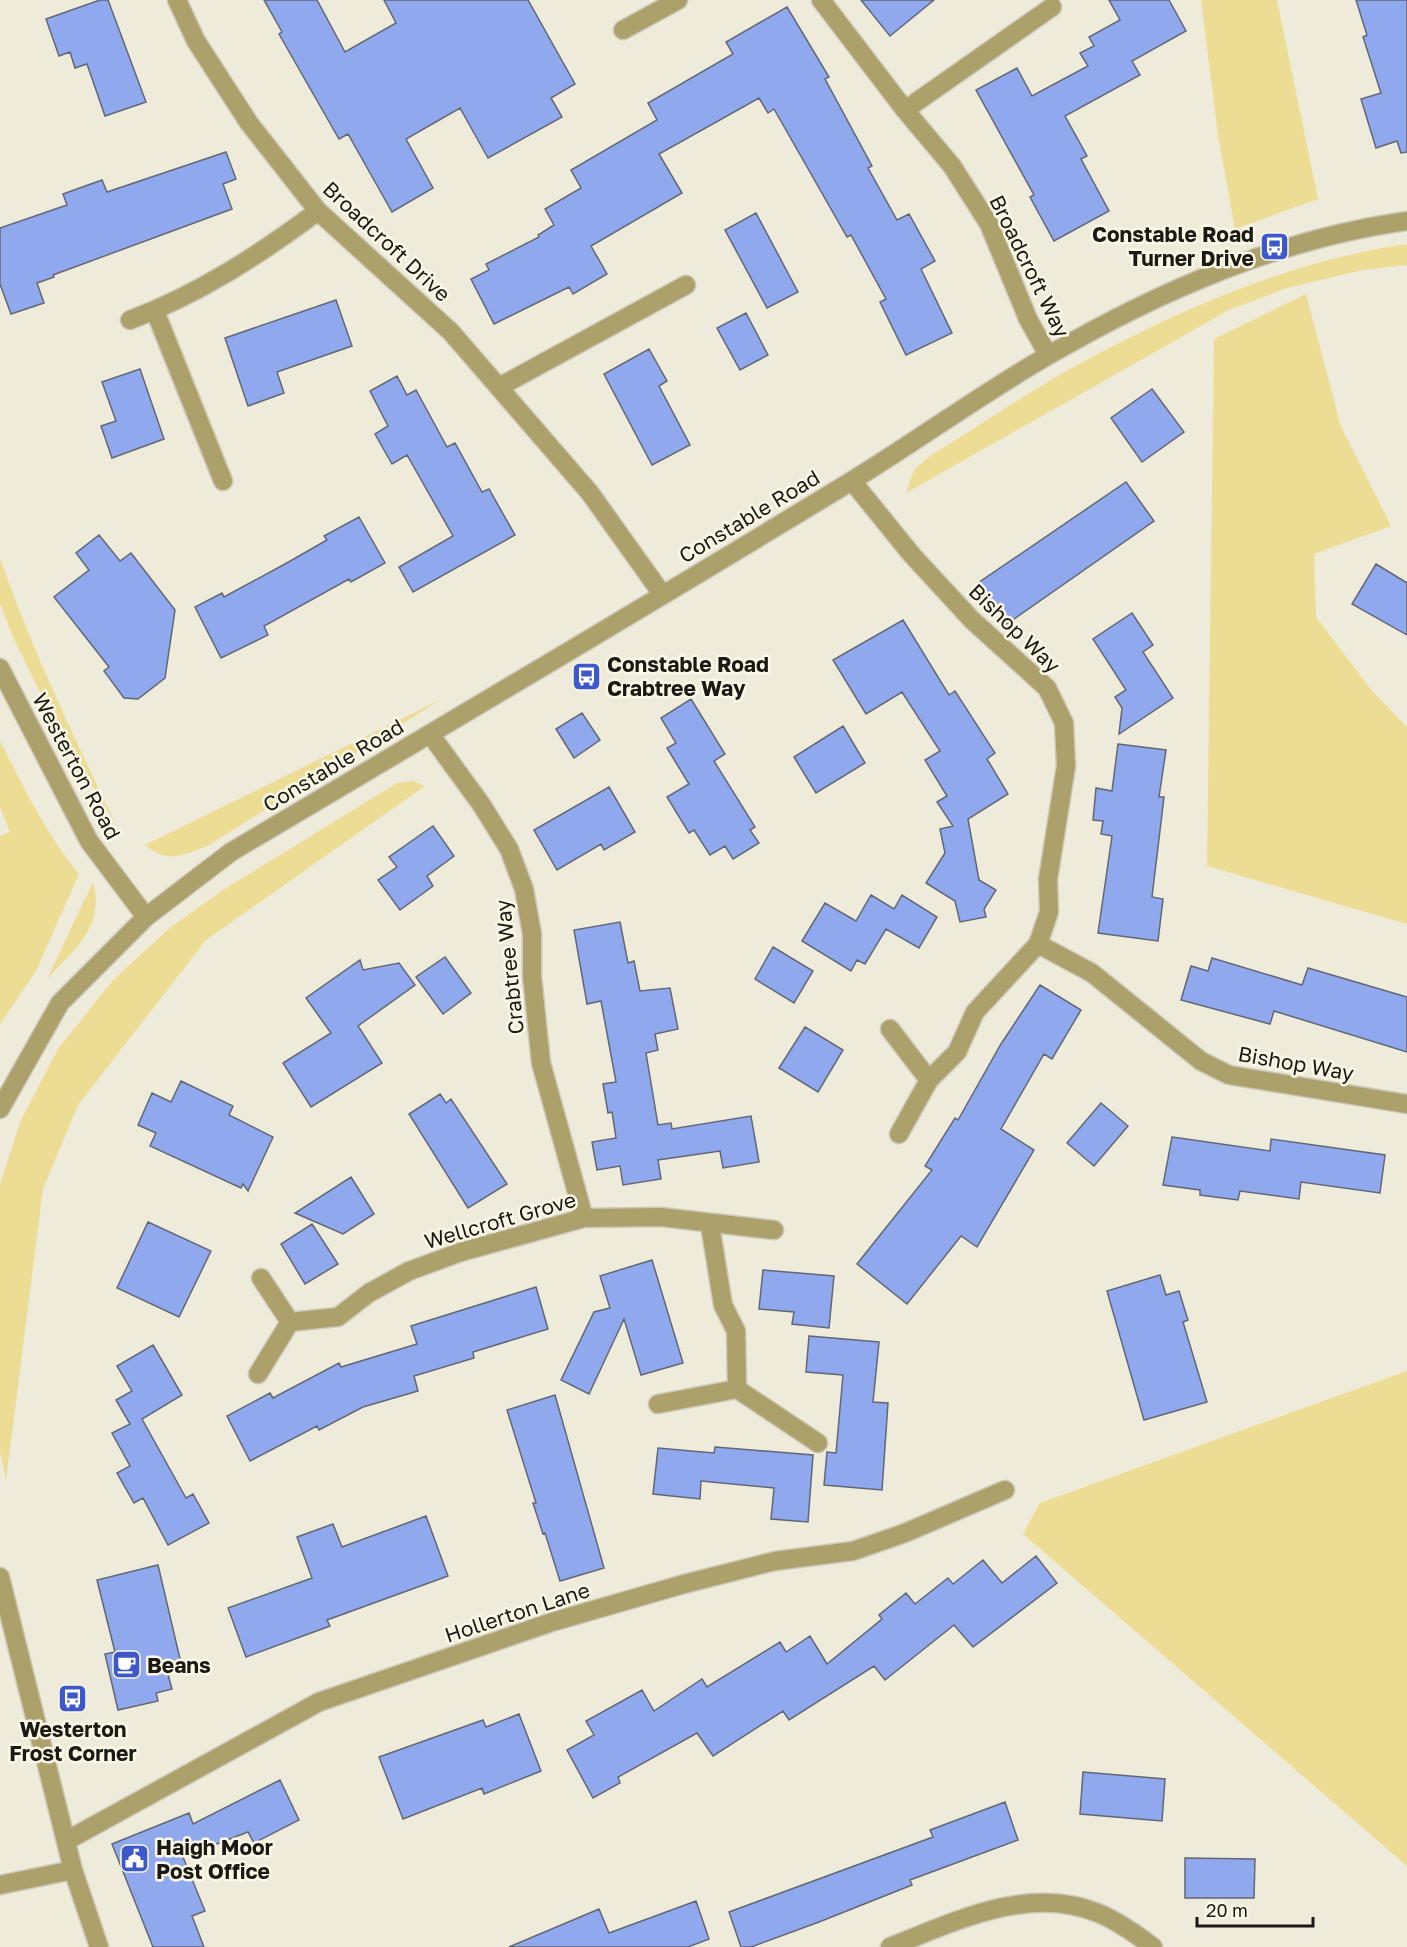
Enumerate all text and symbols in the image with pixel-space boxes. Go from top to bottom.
street label: Broadcroft Drive [318,175,456,307]
street label: Broadcroft Way [984,191,1076,342]
place label: Constable Road Turner Drive [1092,221,1254,271]
bus stop icon: Constable Road Turner Drive [1259,230,1291,262]
street label: Constable Road [674,464,824,568]
street label: Bishop Way [964,578,1066,678]
place label: Constable Road Crabtree Way [607,651,769,701]
bus stop icon: Constable Road Crabtree Way [570,660,602,692]
street label: Westerton Road [27,688,127,844]
street label: Constable Road [258,713,408,817]
street label: Crabtree Way [489,898,529,1036]
street label: Bishop Way [1236,1040,1356,1086]
street label: Wellcroft Grove [421,1186,579,1254]
street label: Hollerton Lane [441,1576,593,1648]
cafe icon: Beans [110,1649,142,1681]
place label: Beans [147,1652,211,1678]
bus stop icon: Westerton Frost Corner [57,1682,89,1714]
place label: Westerton Frost Corner [9,1716,137,1766]
place label: Haigh Moor Post Office [156,1834,273,1884]
public building icon: Haigh Moor Post Office [119,1843,151,1875]
scale bar [1197,1890,1312,1928]
text: 20 m [1206,1899,1248,1921]

